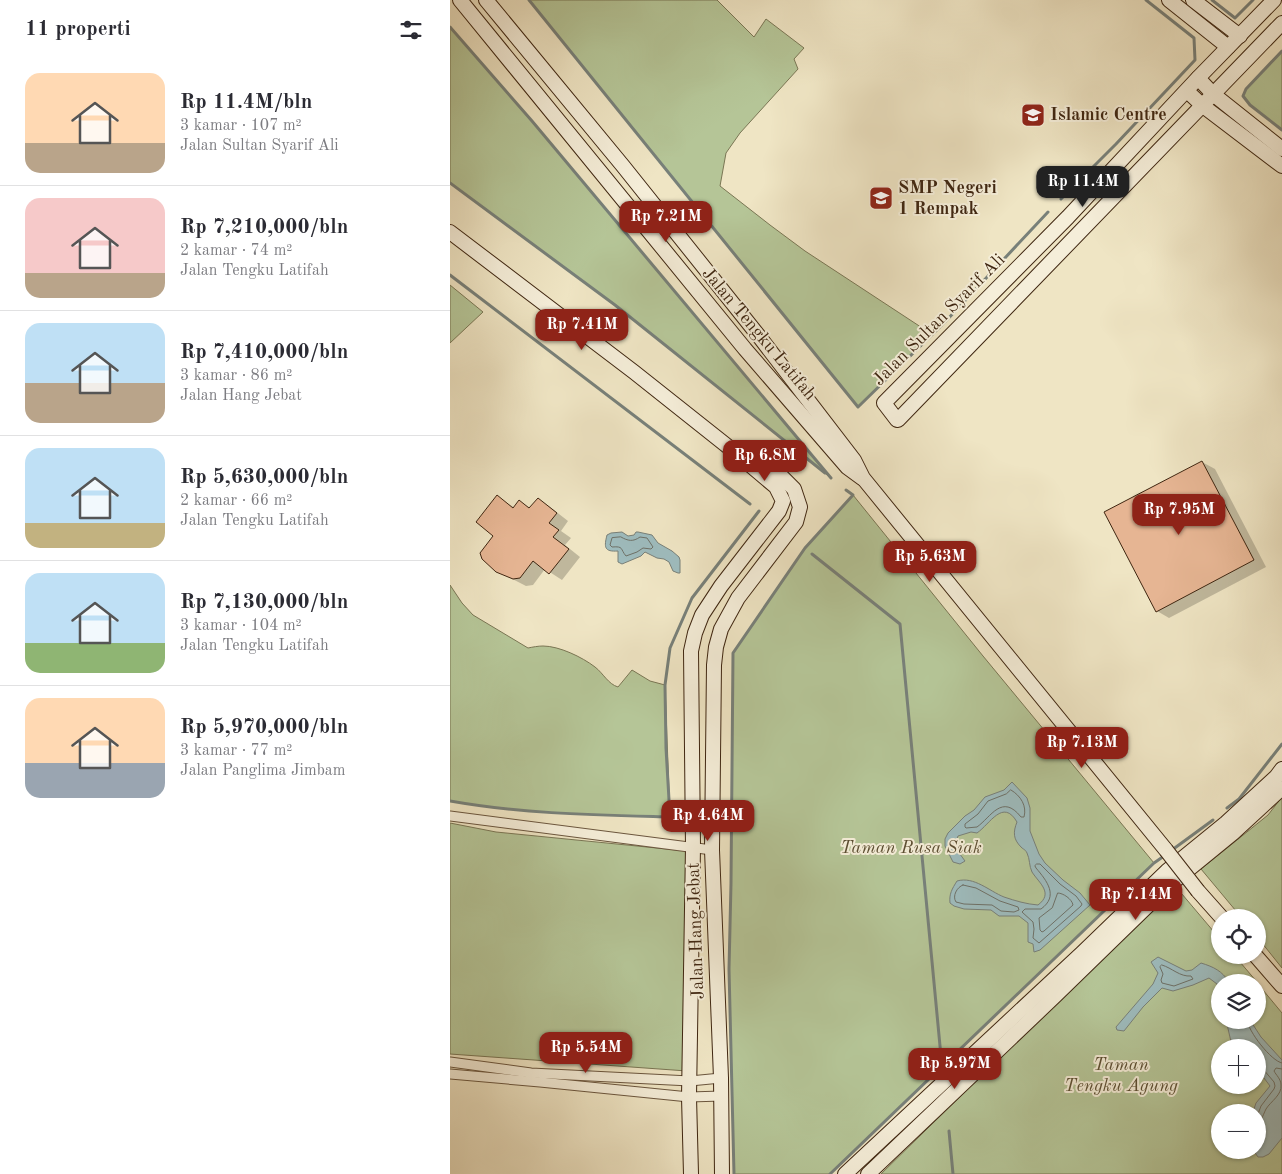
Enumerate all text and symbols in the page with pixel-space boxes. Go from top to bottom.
icon: filters [397,16,425,44]
text: 11 properti [25,19,131,40]
text: Rp 11.4M/bln [180,92,312,113]
icon: home [65,93,125,153]
school or university icon: Islamic Centre [1020,102,1046,128]
place label: Islamic Centre [1050,106,1167,124]
text: 3 kamar · 107 m² [180,118,302,134]
text: Jalan Sultan Syarif Ali [180,138,339,154]
pin: Rp 11.4M [1031,166,1135,208]
text: Rp 11.4M [1047,174,1119,190]
place label: SMP Negeri 1 Rempak [898,179,997,218]
school or university icon: SMP Negeri 1 Rempak [868,185,894,211]
pin: Rp 7.21M [614,200,718,243]
text: Rp 7.21M [630,209,702,225]
text: Rp 7,210,000/bln [180,217,348,238]
icon: home [65,218,125,278]
text: 2 kamar · 74 m² [180,243,292,259]
street label: Jalan Sultan Syarif Ali [870,250,1009,389]
text: Jalan Tengku Latifah [180,263,329,279]
street label: Jalan Tengku Latifah [698,264,820,404]
pin: Rp 7.41M [530,308,634,351]
text: Rp 7.41M [546,317,618,333]
text: Rp 7,410,000/bln [180,342,348,363]
icon: home [65,343,125,403]
text: 3 kamar · 86 m² [180,368,292,384]
text: Jalan Hang Jebat [180,388,302,404]
pin: Rp 6.8M [719,440,811,482]
text: Rp 6.8M [734,448,796,464]
text: Rp 5,630,000/bln [180,467,348,488]
icon: home [65,468,125,528]
text: 2 kamar · 66 m² [180,493,292,509]
pin: Rp 7.95M [1127,494,1231,536]
text: Rp 7.95M [1143,502,1215,518]
text: Jalan Tengku Latifah [180,513,329,529]
pin: Rp 5.63M [878,540,982,583]
text: Rp 5.63M [894,549,966,565]
text: Rp 7,130,000/bln [180,592,348,613]
icon: home [65,593,125,653]
text: 3 kamar · 104 m² [180,618,302,634]
text: Jalan Tengku Latifah [180,638,329,654]
text: Rp 5,970,000/bln [180,717,348,738]
icon: home [65,718,125,778]
pin: Rp 7.13M [1030,726,1134,769]
text: Rp 7.13M [1046,735,1118,751]
text: 3 kamar · 77 m² [180,743,292,759]
text: Jalan Panglima Jimbam [180,763,345,779]
pin: Rp 4.64M [656,800,760,842]
text: Rp 4.64M [672,808,744,824]
park label: Taman Rusa Siak [840,839,982,857]
street label: Jalan Hang Jebat [685,862,707,1000]
pin: Rp 7.14M [1084,878,1188,921]
text: Rp 7.14M [1100,887,1172,903]
map controls [1211,909,1266,1159]
button: locate [1211,909,1266,964]
button: layers [1211,974,1266,1029]
pin: Rp 5.54M [534,1032,638,1074]
button: + [1211,1039,1266,1094]
text: Rp 5.54M [550,1040,622,1056]
pin: Rp 5.97M [903,1048,1007,1090]
text: Rp 5.97M [919,1056,991,1072]
park label: Taman Tengku Agung [1064,1056,1178,1095]
button: − [1211,1104,1266,1159]

